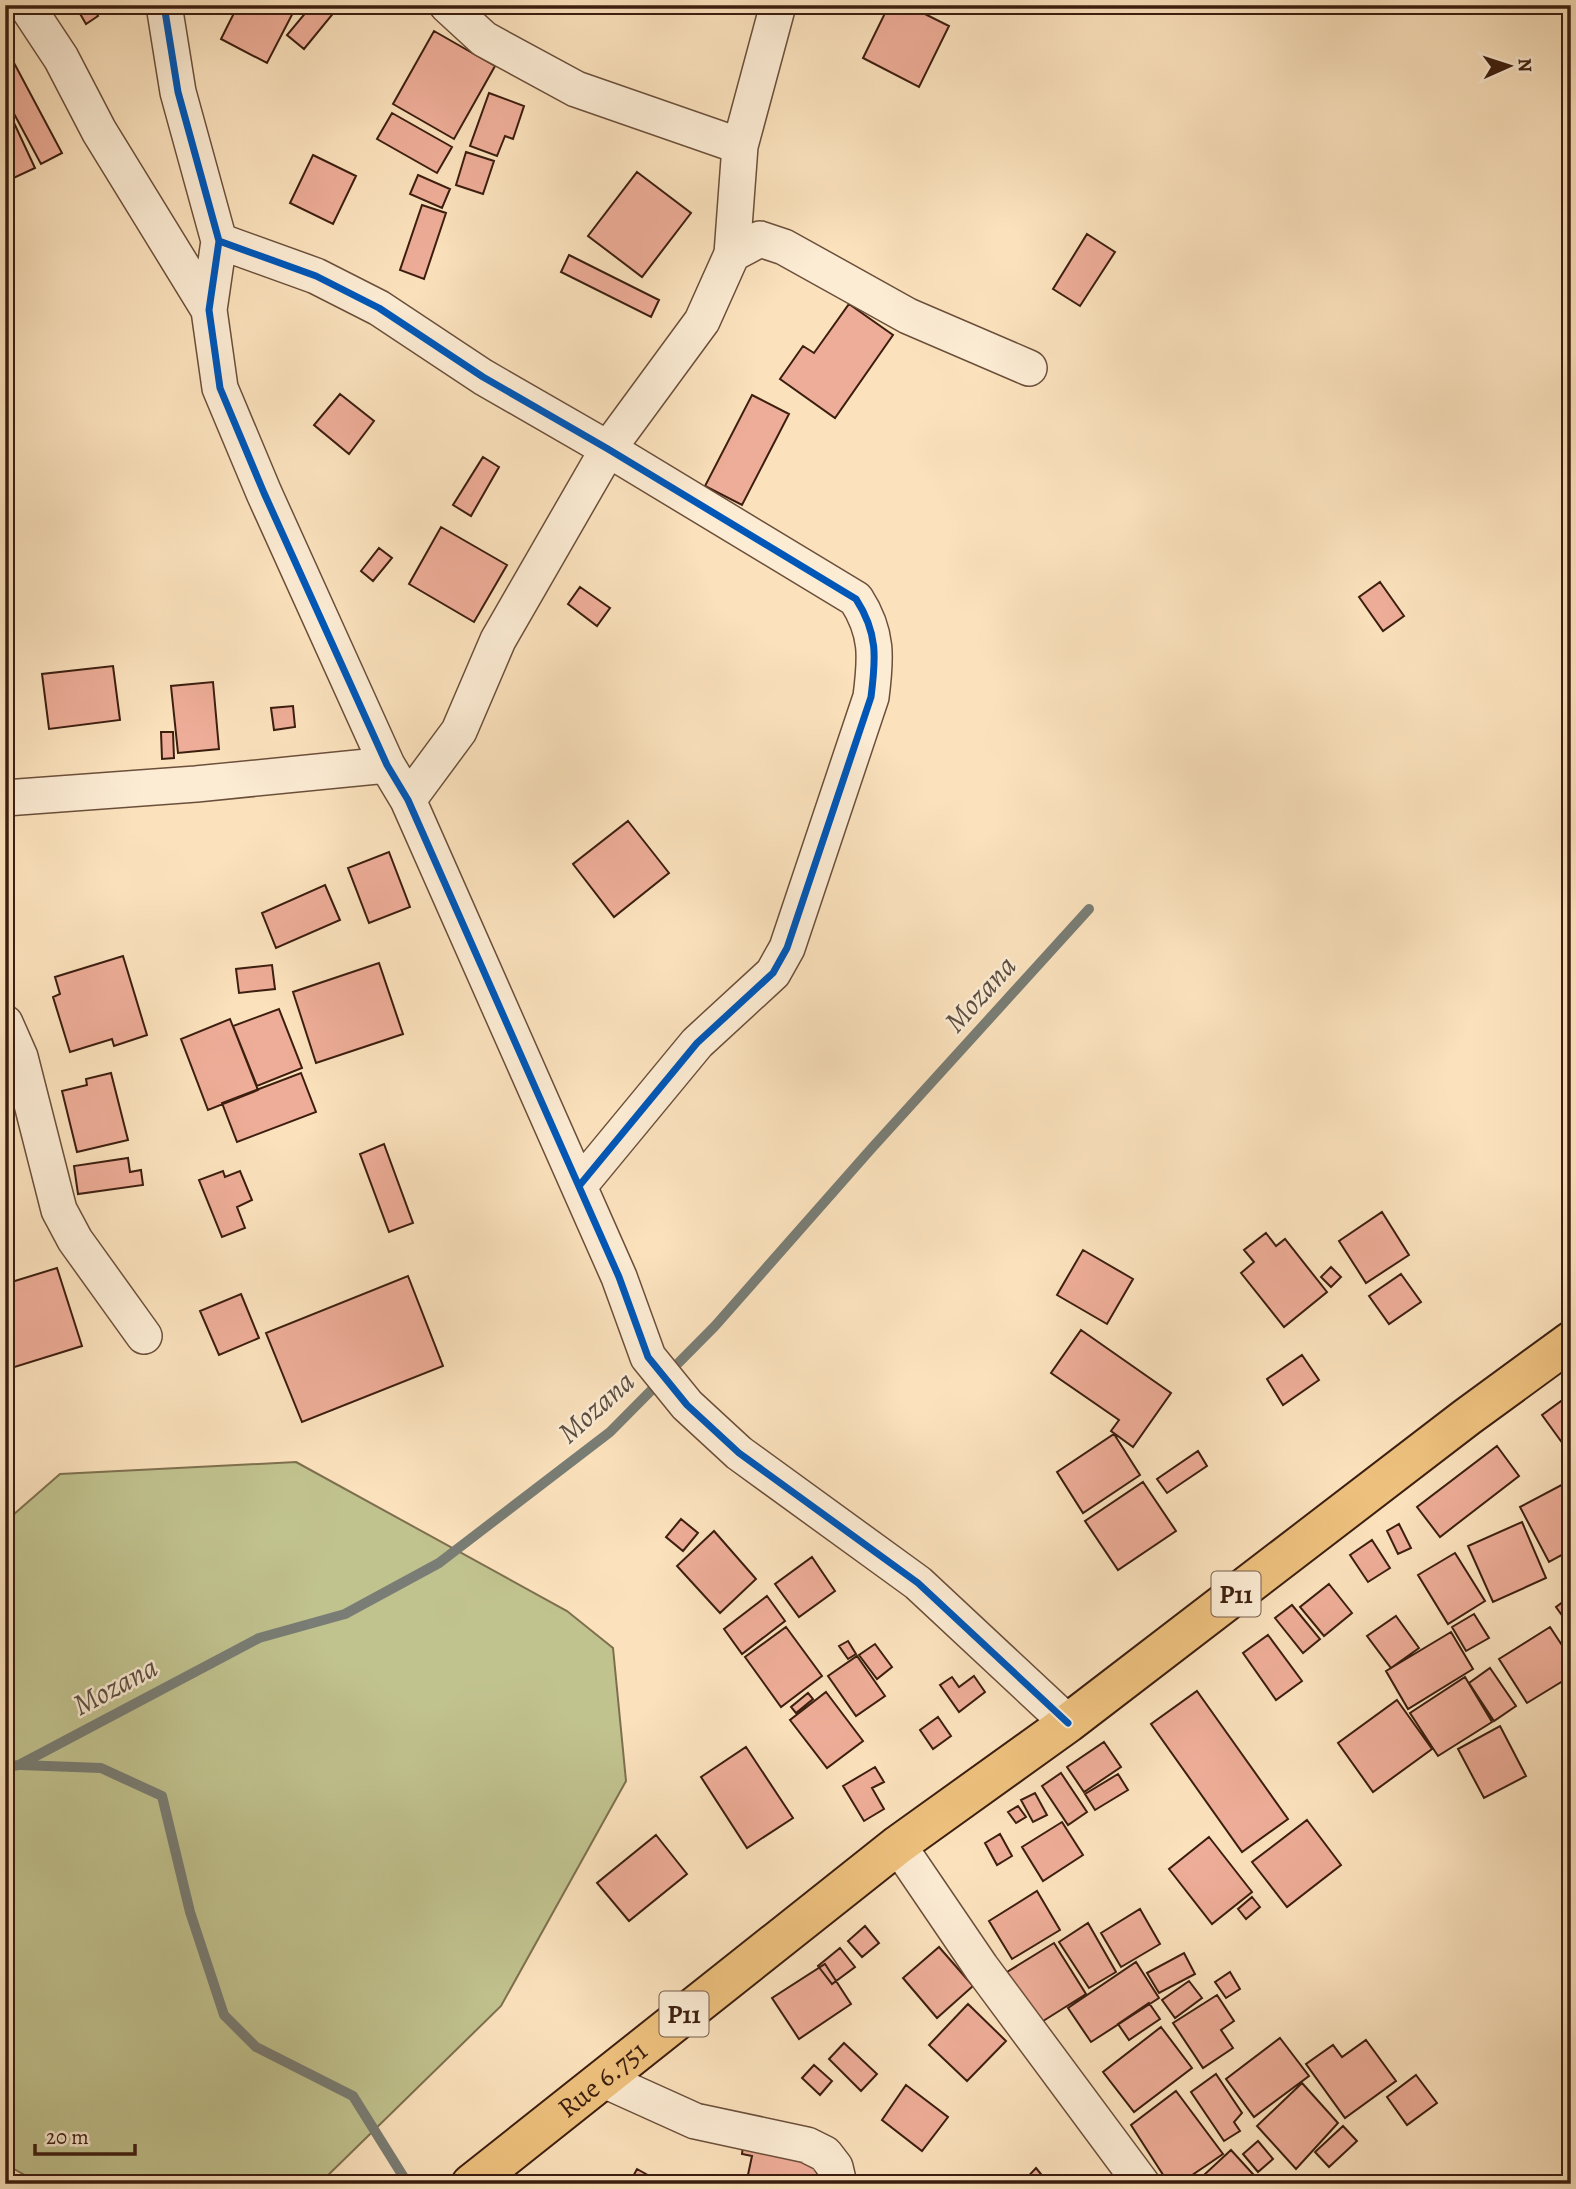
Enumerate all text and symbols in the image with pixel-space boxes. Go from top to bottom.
north arrow [1474,32,1544,102]
text: N [1512,58,1538,73]
water label: Mozana [935,947,1025,1041]
water label: Mozana [549,1362,643,1452]
road number: P11 [1212,1572,1260,1616]
water label: Mozana [66,1647,164,1725]
road number: P11 [660,1992,708,2036]
street label: Rue 6.751 [550,2032,655,2127]
scale bar [35,2112,135,2156]
text: 20 m [46,2123,89,2151]

